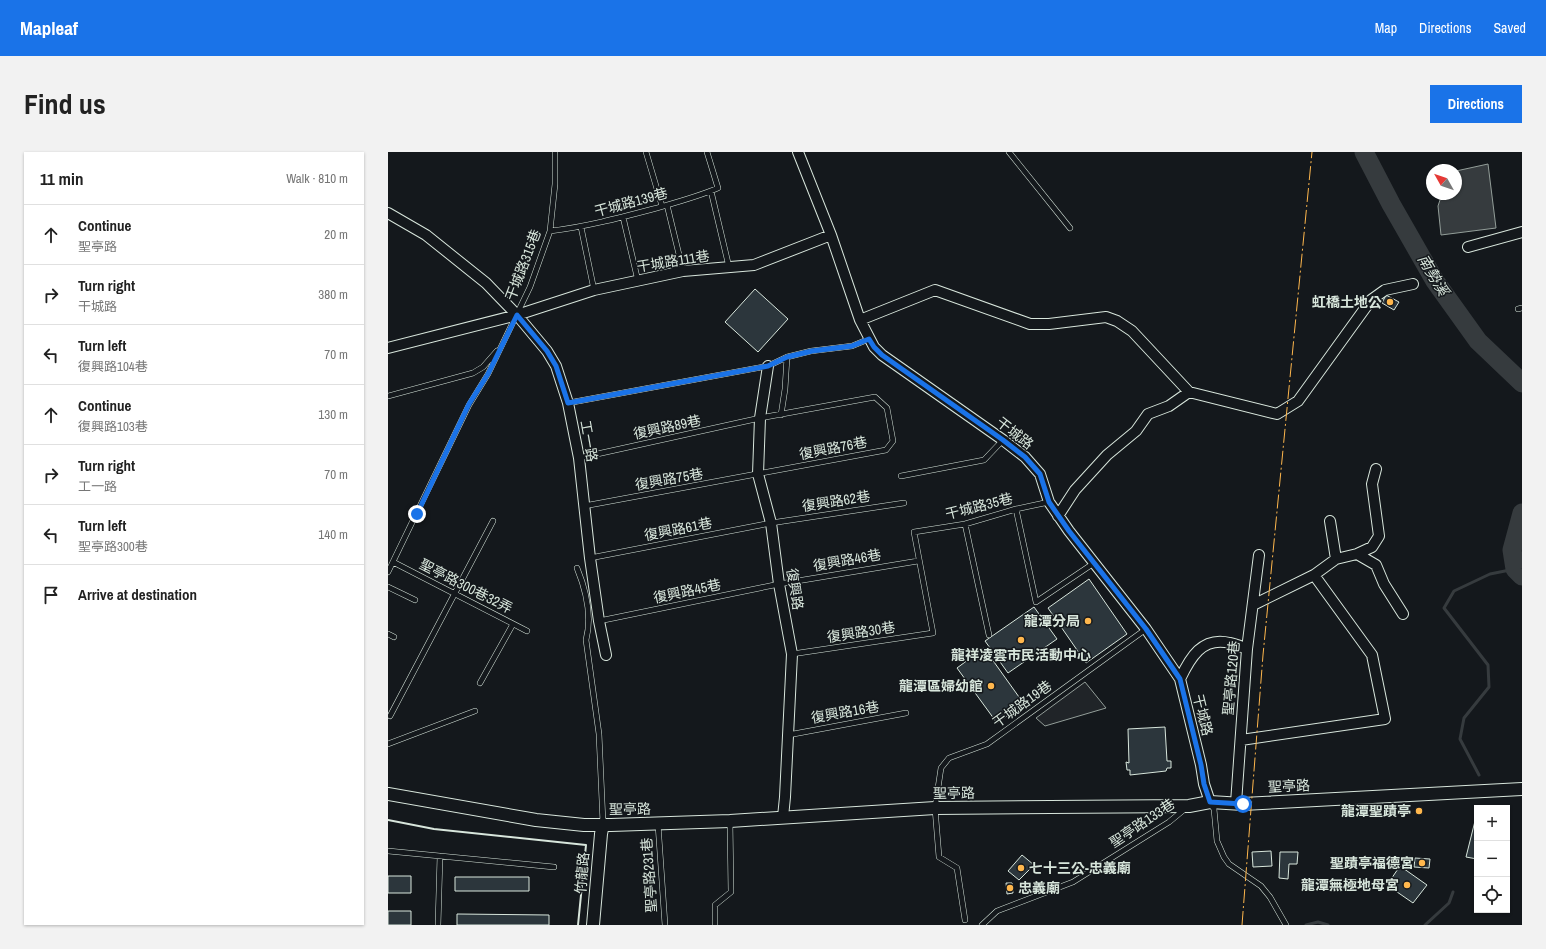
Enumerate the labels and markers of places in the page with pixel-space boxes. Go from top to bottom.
place label: 虹橋土地公 [1312,293,1382,311]
marker: 虹橋土地公 [1385,297,1395,307]
place label: 龍潭分局 [1024,612,1080,630]
marker: 龍潭分局 [1083,616,1093,626]
marker: 龍祥凌雲市民活動中心 [1016,635,1026,645]
place label: 龍祥凌雲市民活動中心 [951,646,1091,664]
place label: 龍潭區婦幼館 [899,677,983,695]
marker: 龍潭區婦幼館 [986,681,996,691]
place label: 龍潭聖蹟亭 [1341,802,1411,820]
marker: 龍潭聖蹟亭 [1414,806,1424,816]
place label: 聖蹟亭福德宮 [1330,854,1414,872]
marker: 聖蹟亭福德宮 [1417,858,1427,868]
place label: 七十三公-忠義廟 [1029,859,1131,877]
marker: 七十三公-忠義廟 [1016,863,1026,873]
place label: 龍潭無極地母宮 [1301,876,1399,894]
place label: 忠義廟 [1018,879,1060,897]
marker: 龍潭無極地母宮 [1402,880,1412,890]
marker: 忠義廟 [1005,883,1015,893]

